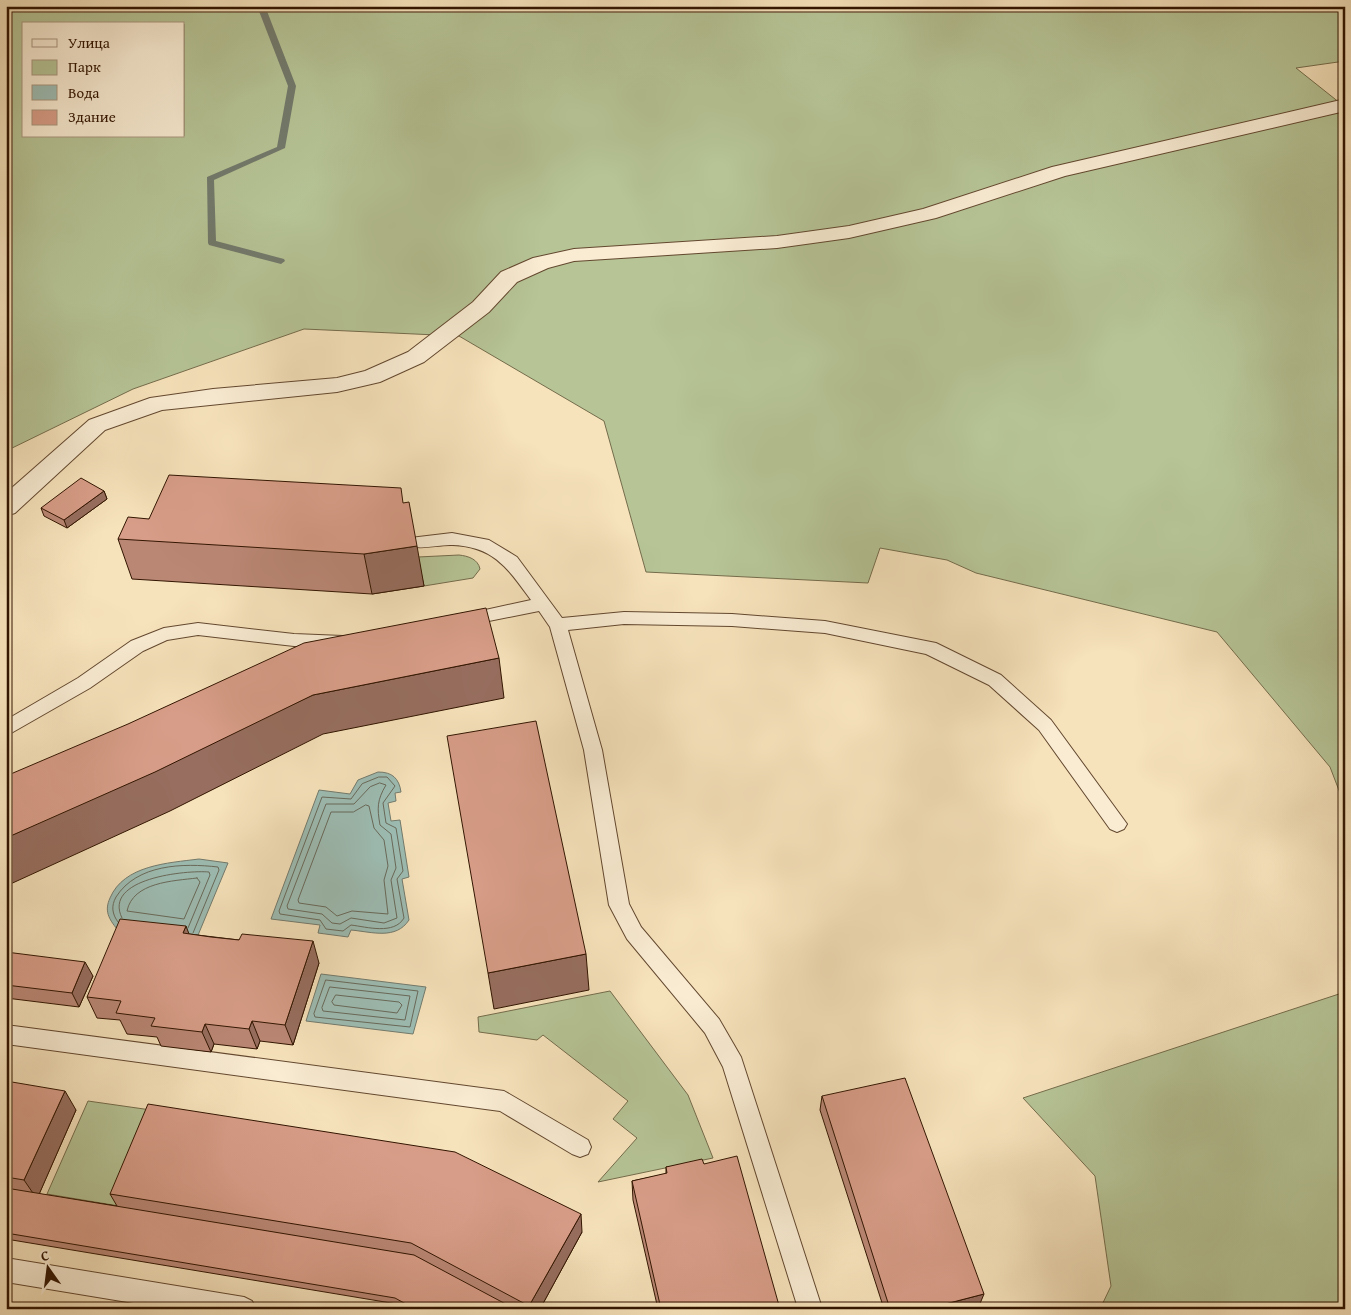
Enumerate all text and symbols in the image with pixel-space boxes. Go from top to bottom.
legend [22,22,185,138]
text: Улица [68,32,111,53]
text: Парк [68,56,101,77]
text: Вода [68,82,100,103]
text: Здание [68,106,116,127]
north arrow [22,1242,72,1292]
text: С [39,1245,51,1266]

